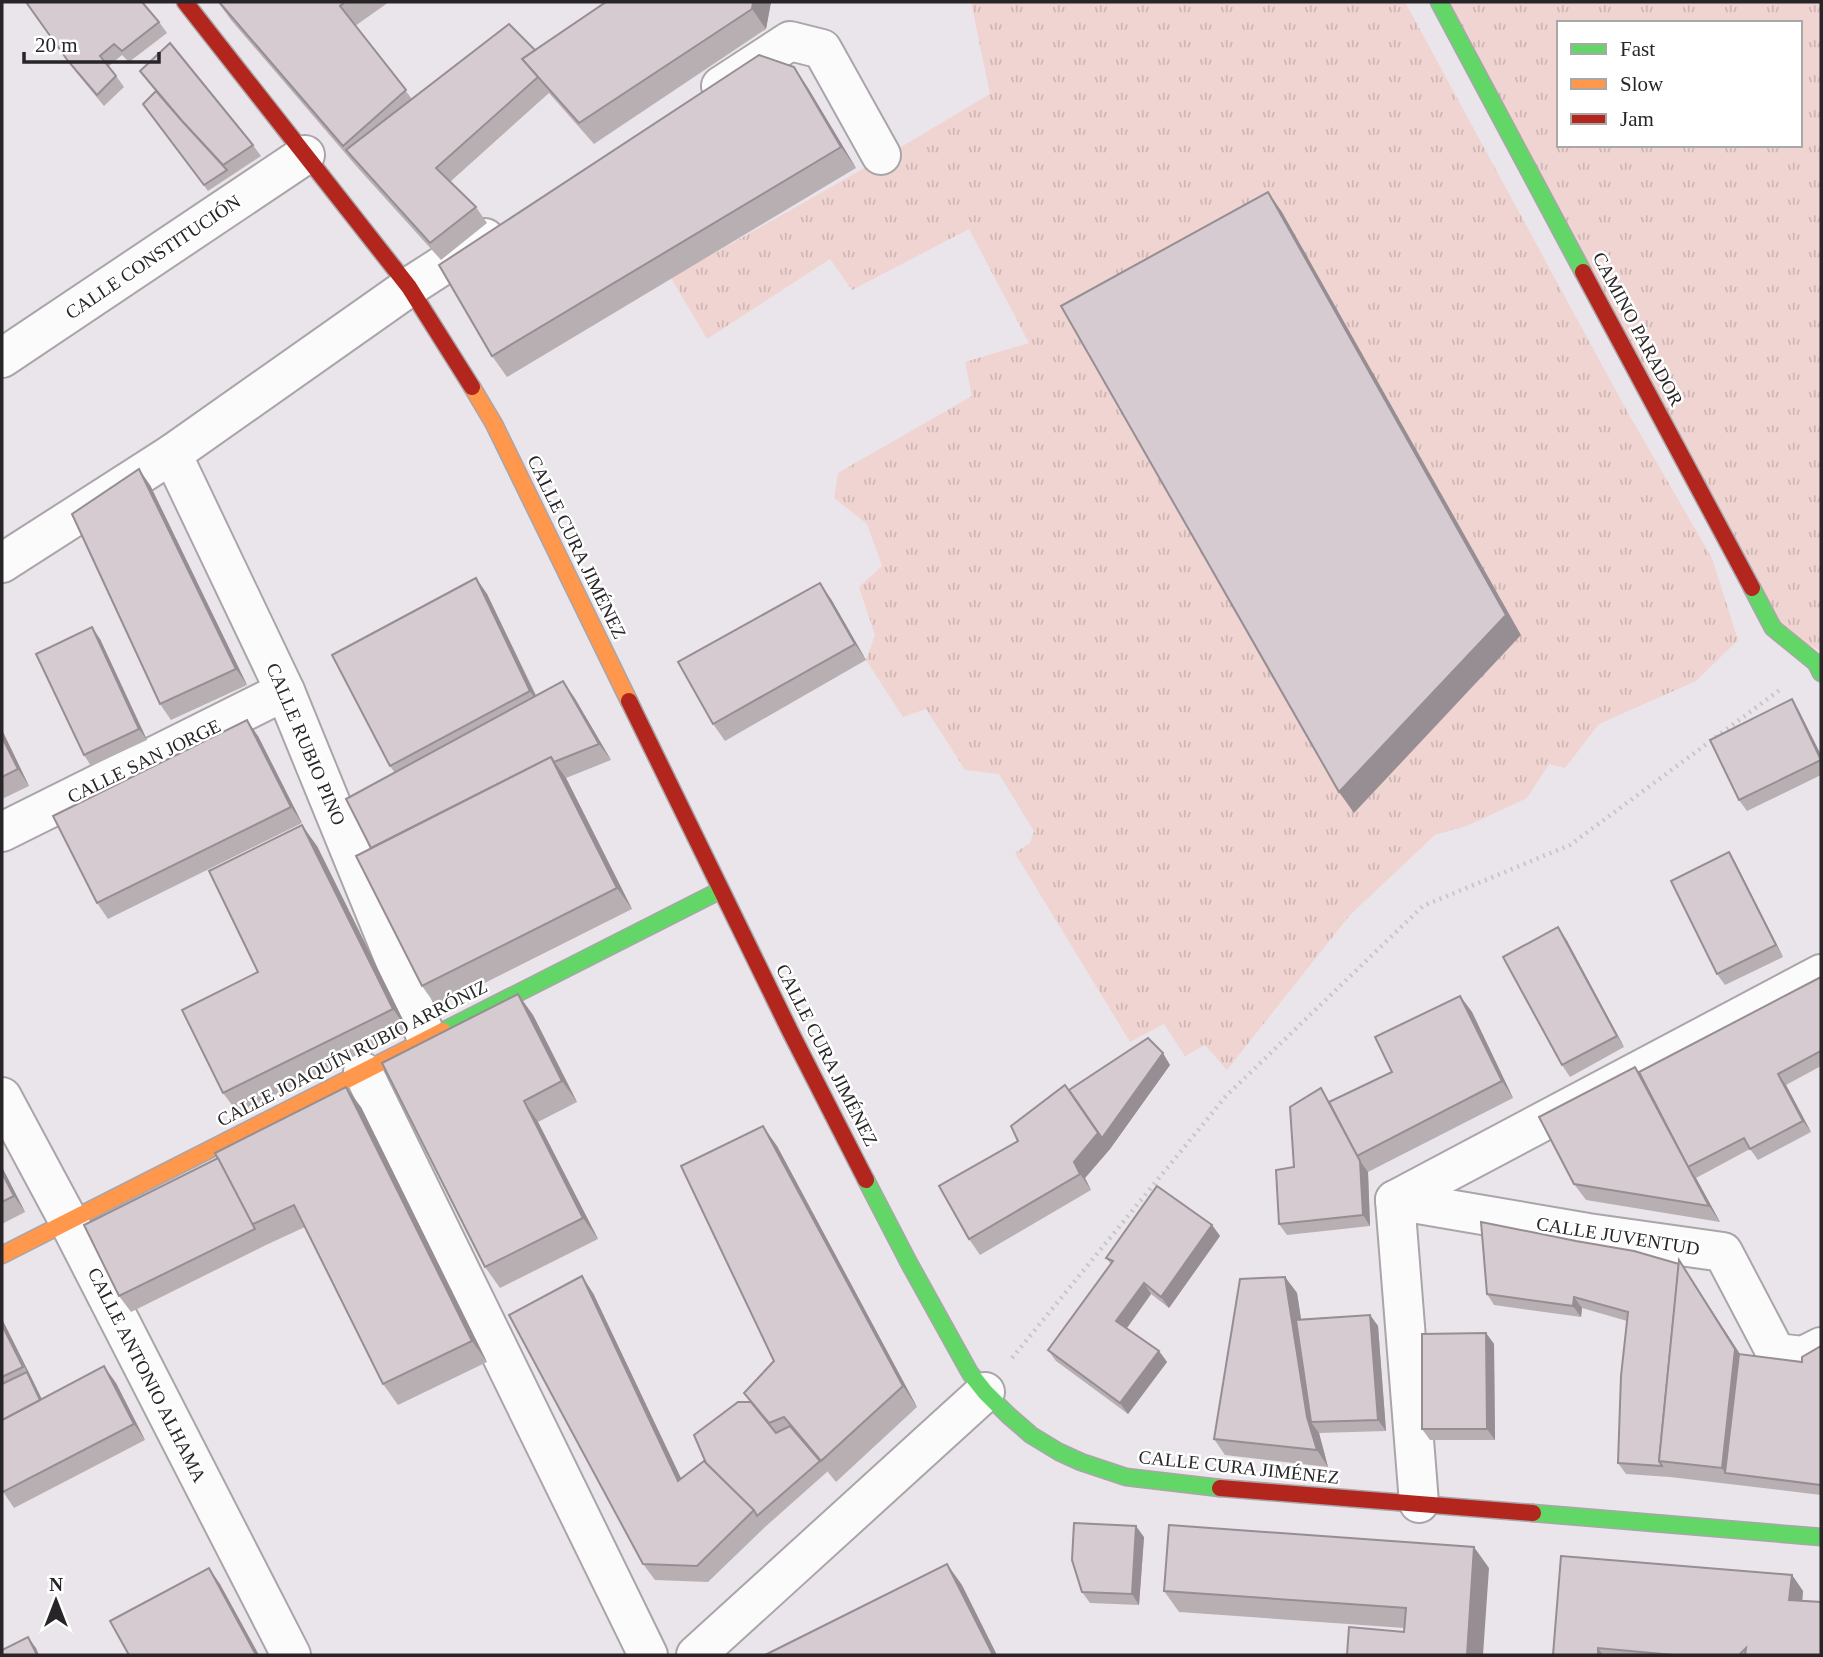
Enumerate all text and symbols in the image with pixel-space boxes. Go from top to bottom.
scale bar [24,21,159,65]
legend [1557,21,1802,147]
text: 20 m [35,33,78,57]
text: Fast [1620,37,1655,61]
text: Slow [1620,72,1664,96]
text: Jam [1620,107,1654,131]
street label: CALLE CONSTITUCIÓN [62,190,245,323]
street label: CAMINO PARADOR [1589,249,1688,410]
street label: CALLE CURA JIMÉNEZ [523,452,631,642]
street label: CALLE RUBIO PINO [262,660,350,828]
street label: CALLE SAN JORGE [64,715,224,807]
street label: CALLE CURA JIMÉNEZ [772,960,882,1150]
street label: CALLE JOAQUÍN RUBIO ARRÓNIZ [213,975,491,1131]
street label: CALLE JUVENTUD [1535,1213,1701,1259]
street label: CALLE ANTONIO ALHAMA [84,1264,211,1486]
street label: CALLE CURA JIMÉNEZ [1138,1446,1340,1488]
north arrow [21,1566,91,1636]
text: N [49,1574,63,1595]

